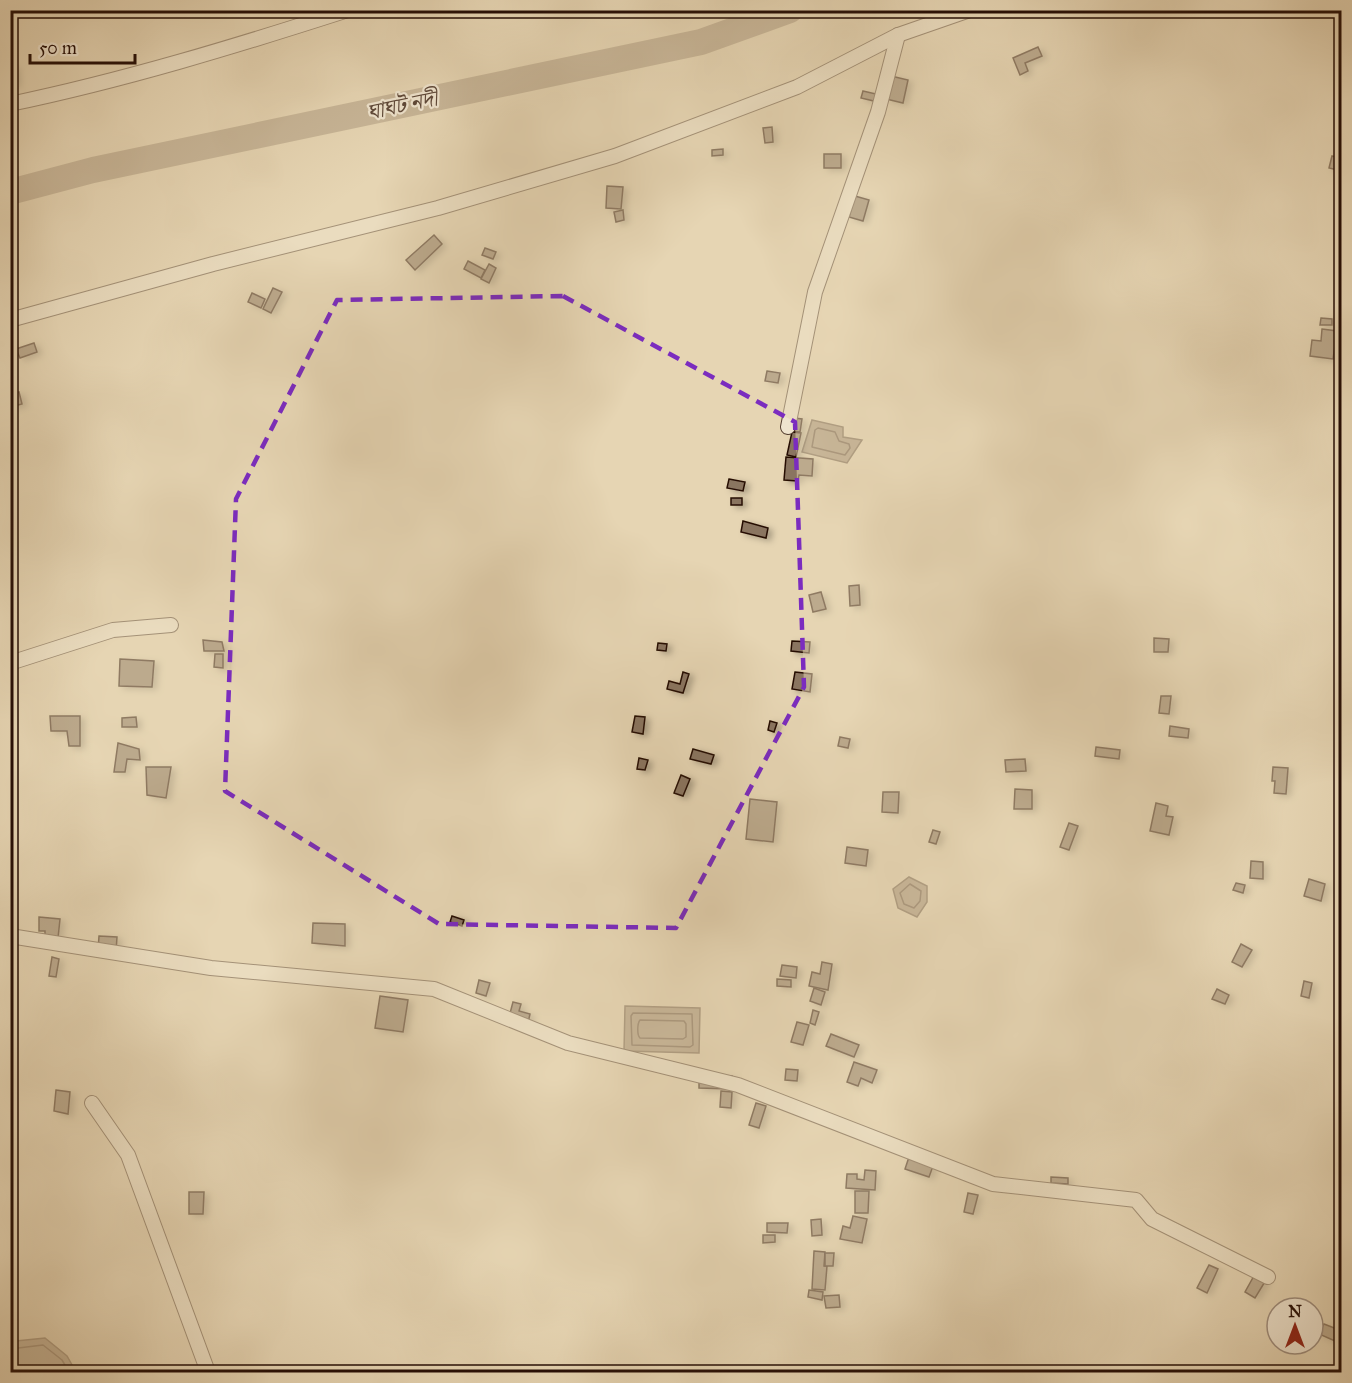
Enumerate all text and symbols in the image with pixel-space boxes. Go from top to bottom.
scale bar [30,27,135,65]
text: 50 m [39,37,77,59]
water label: ঘাঘট নদী [365,84,442,126]
north arrow [1265,1296,1325,1356]
text: N [1288,1302,1302,1321]

